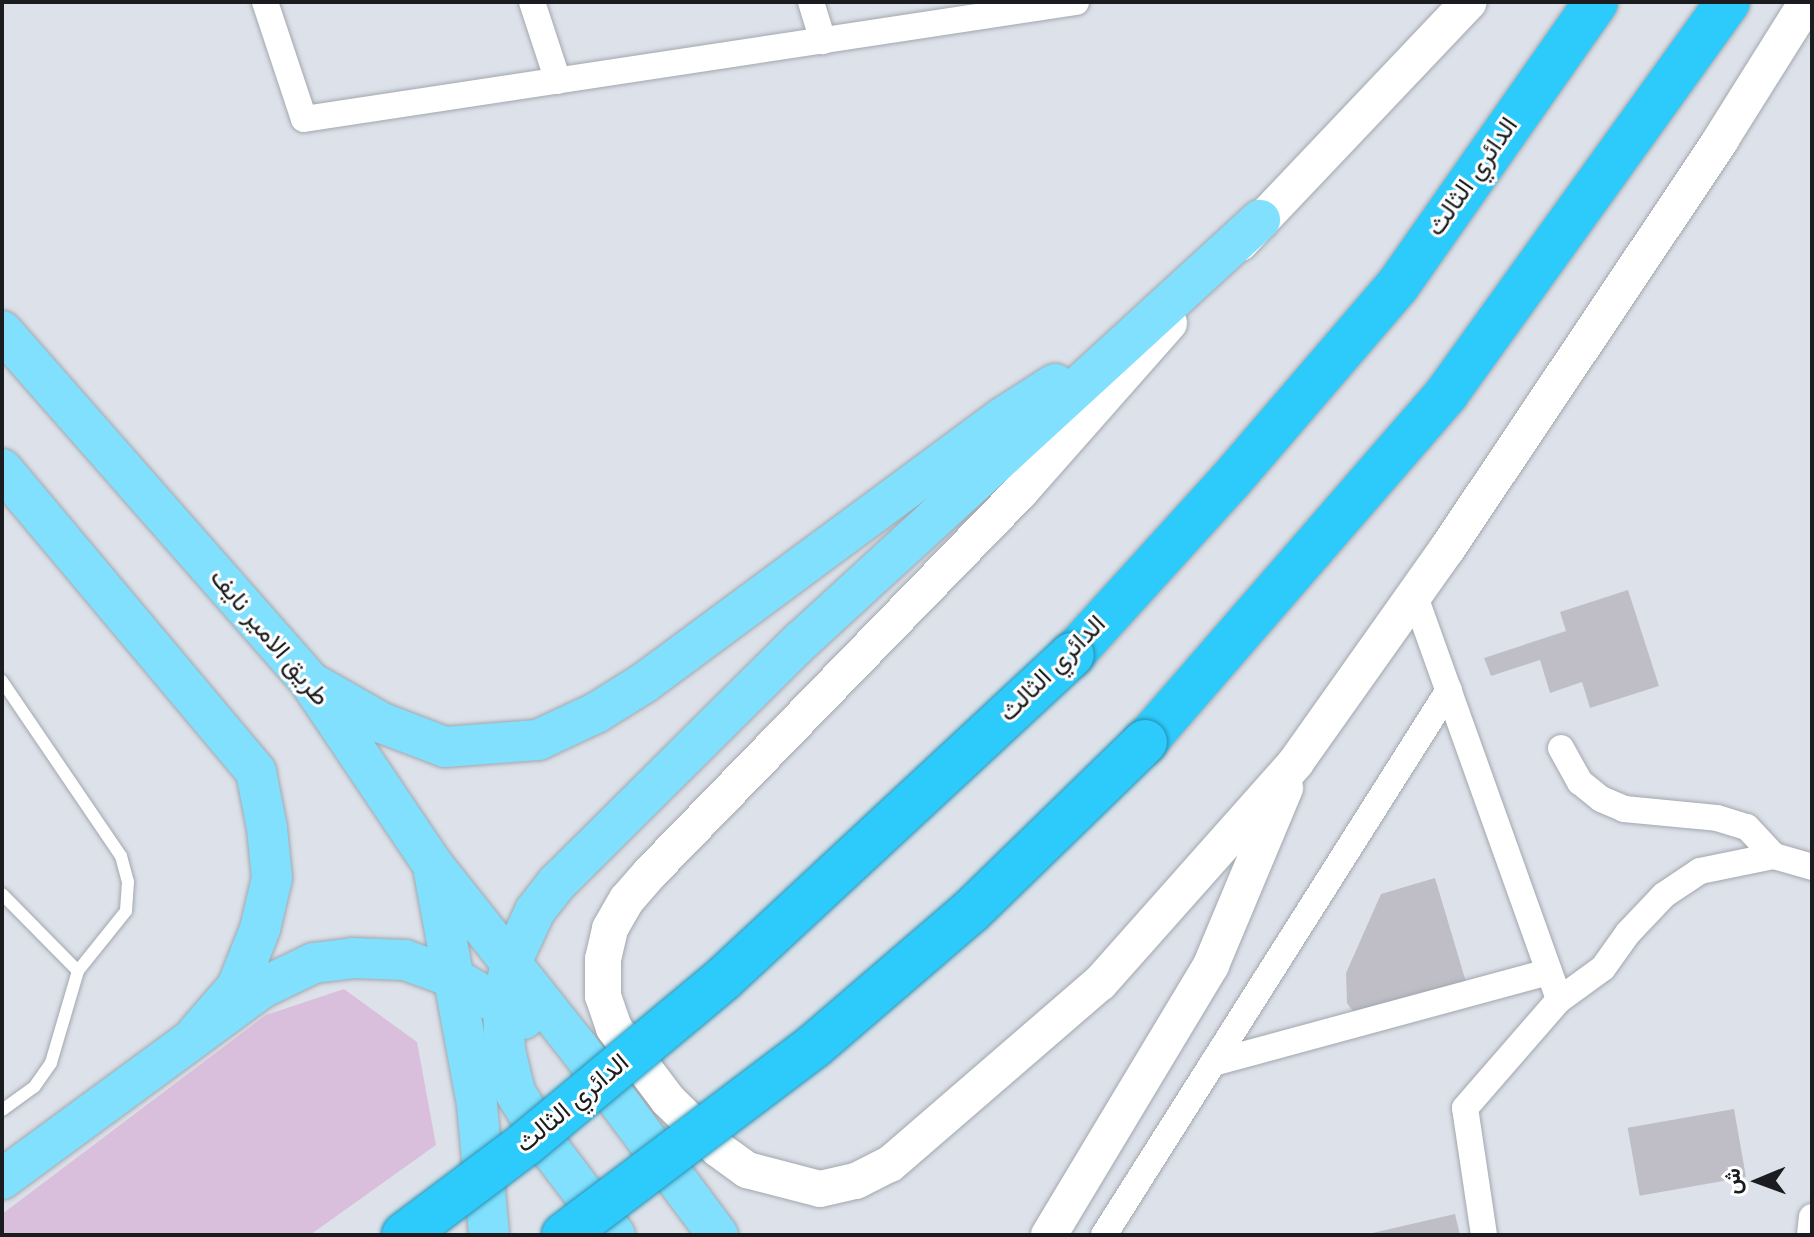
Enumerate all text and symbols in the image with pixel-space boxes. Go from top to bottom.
street label: الدائري الثالث [1421,111,1525,243]
street label: طريق الامير نايف [203,563,335,713]
street label: الدائري الثالث [993,609,1113,729]
street label: الدائري الثالث [510,1048,636,1160]
north arrow [1718,1141,1798,1221]
text: ش [1717,1168,1750,1195]

